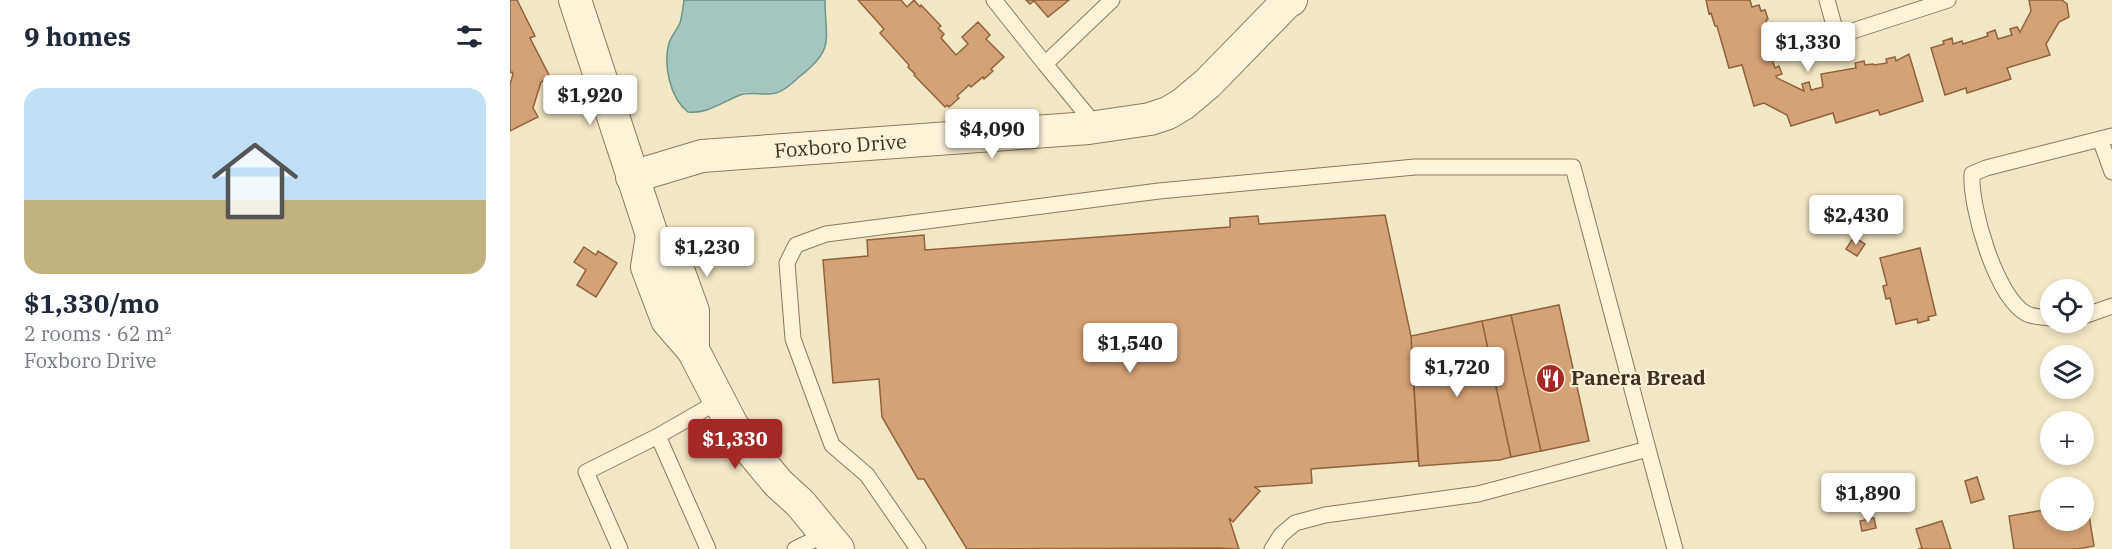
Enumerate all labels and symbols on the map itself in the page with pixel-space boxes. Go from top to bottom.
pin: $1,330 [1759,22,1857,73]
pin: $1,920 [541,75,639,126]
pin: $4,090 [943,109,1041,160]
street label: Foxboro Drive [773,127,908,164]
pin: $2,430 [1807,195,1905,246]
pin: $1,230 [658,227,756,278]
pin: $1,540 [1081,323,1179,374]
pin: $1,720 [1408,347,1506,398]
restaurant icon: Panera Bread [1534,362,1566,394]
place label: Panera Bread [1571,364,1706,391]
pin: $1,330 [686,419,784,470]
pin: $1,890 [1819,473,1917,524]

